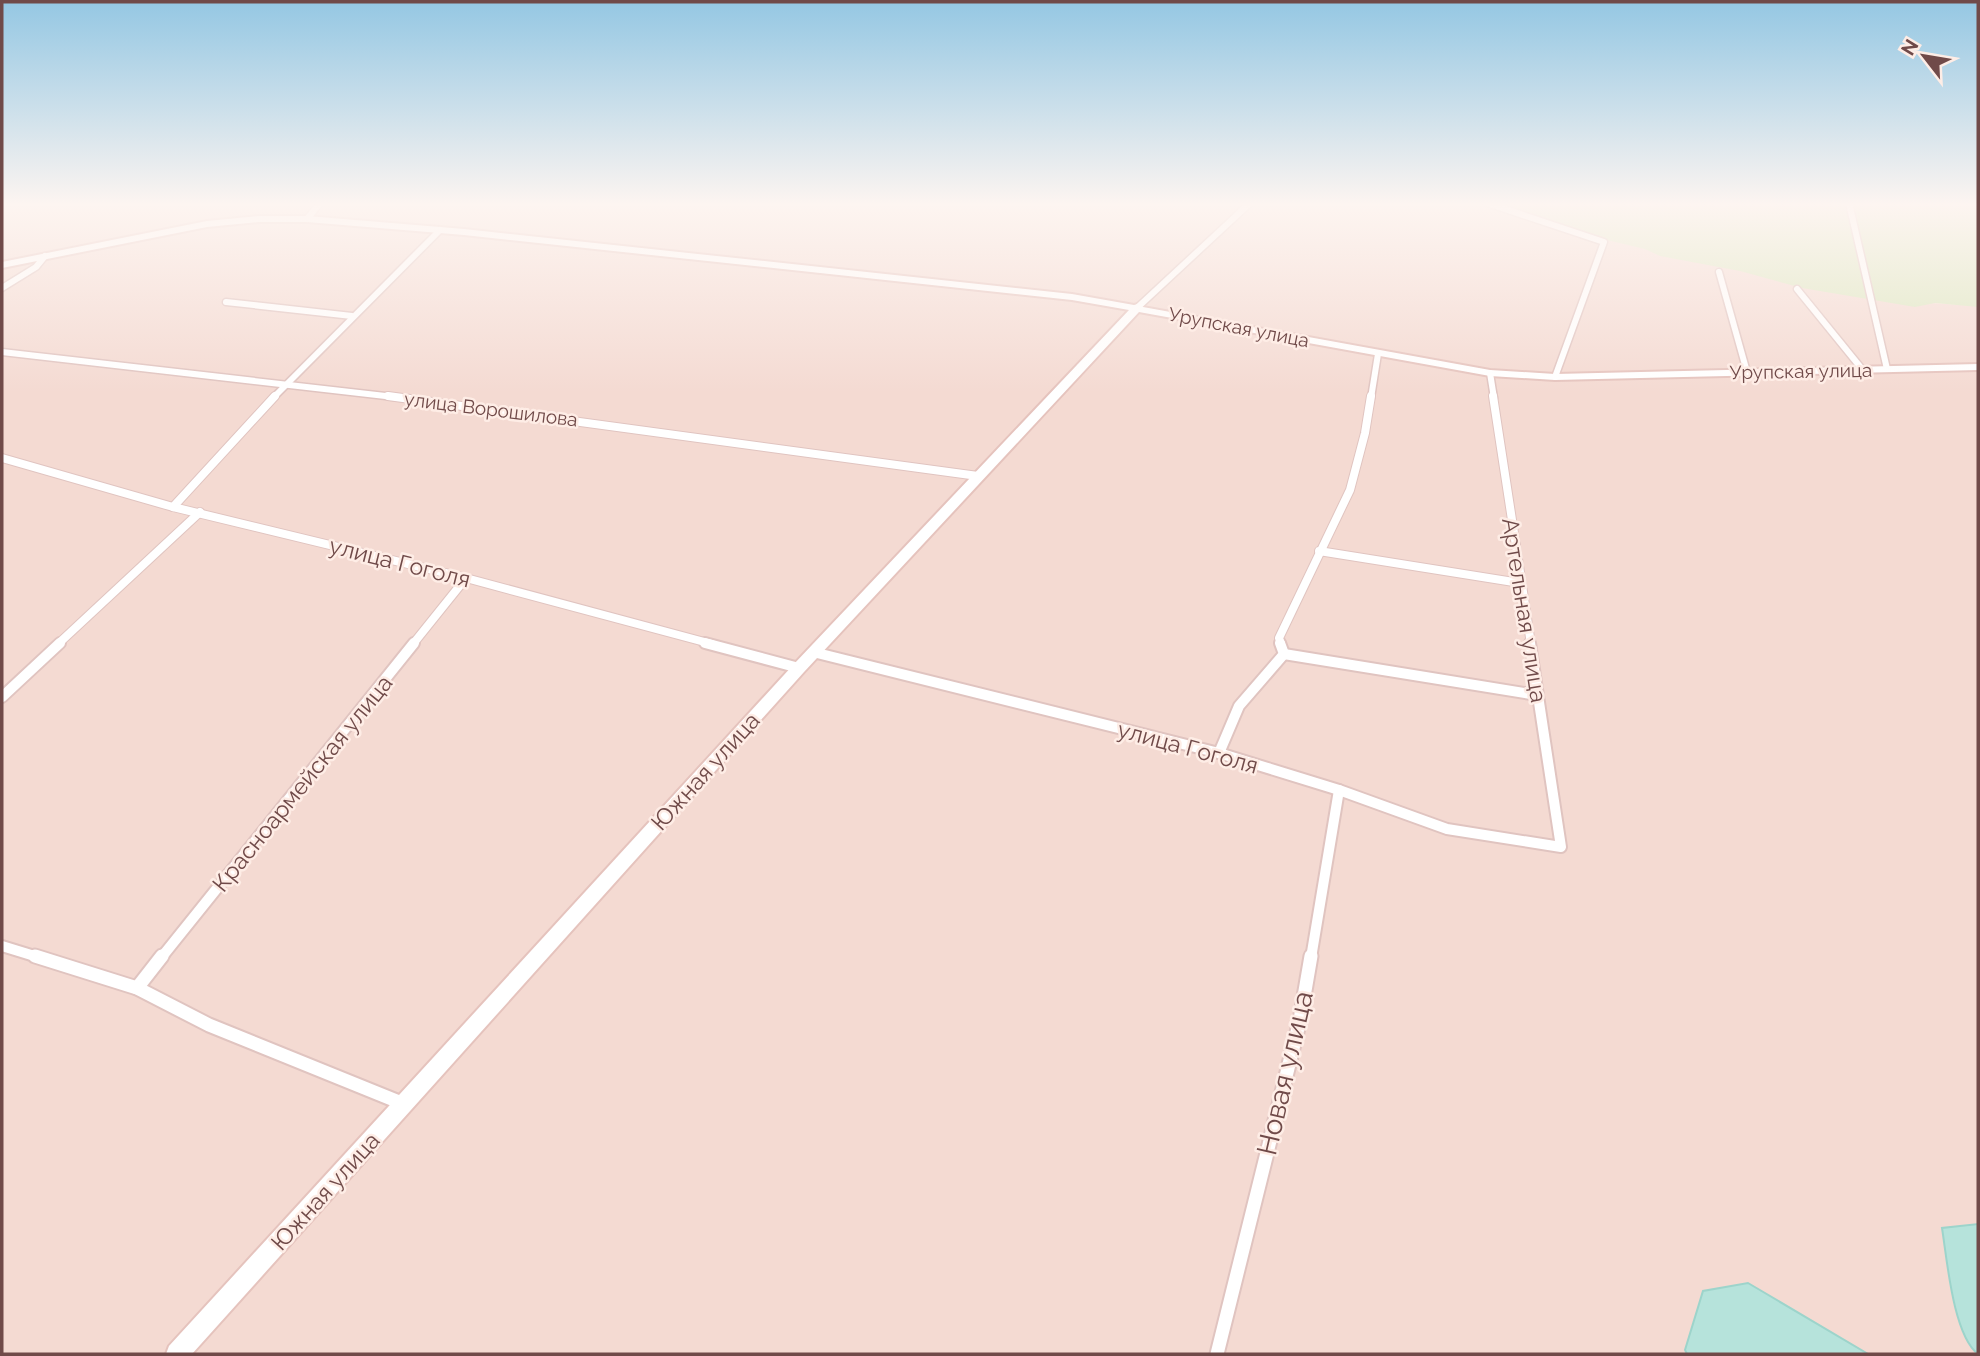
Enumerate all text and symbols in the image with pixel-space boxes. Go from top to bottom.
north arrow [1889,21,1959,91]
text: N [1896,35,1923,59]
street label: Урупская улица [1167,303,1311,351]
street label: Урупская улица [1729,359,1873,383]
street label: улица Ворошилова [403,387,579,431]
street label: Артельная улица [1497,516,1553,704]
street label: улица Гоголя [327,531,473,593]
street label: Красноармейская улица [206,669,398,897]
street label: Южная улица [645,707,765,835]
street label: улица Гоголя [1115,715,1261,779]
street label: Новая улица [1250,988,1320,1158]
street label: Южная улица [265,1127,385,1255]

